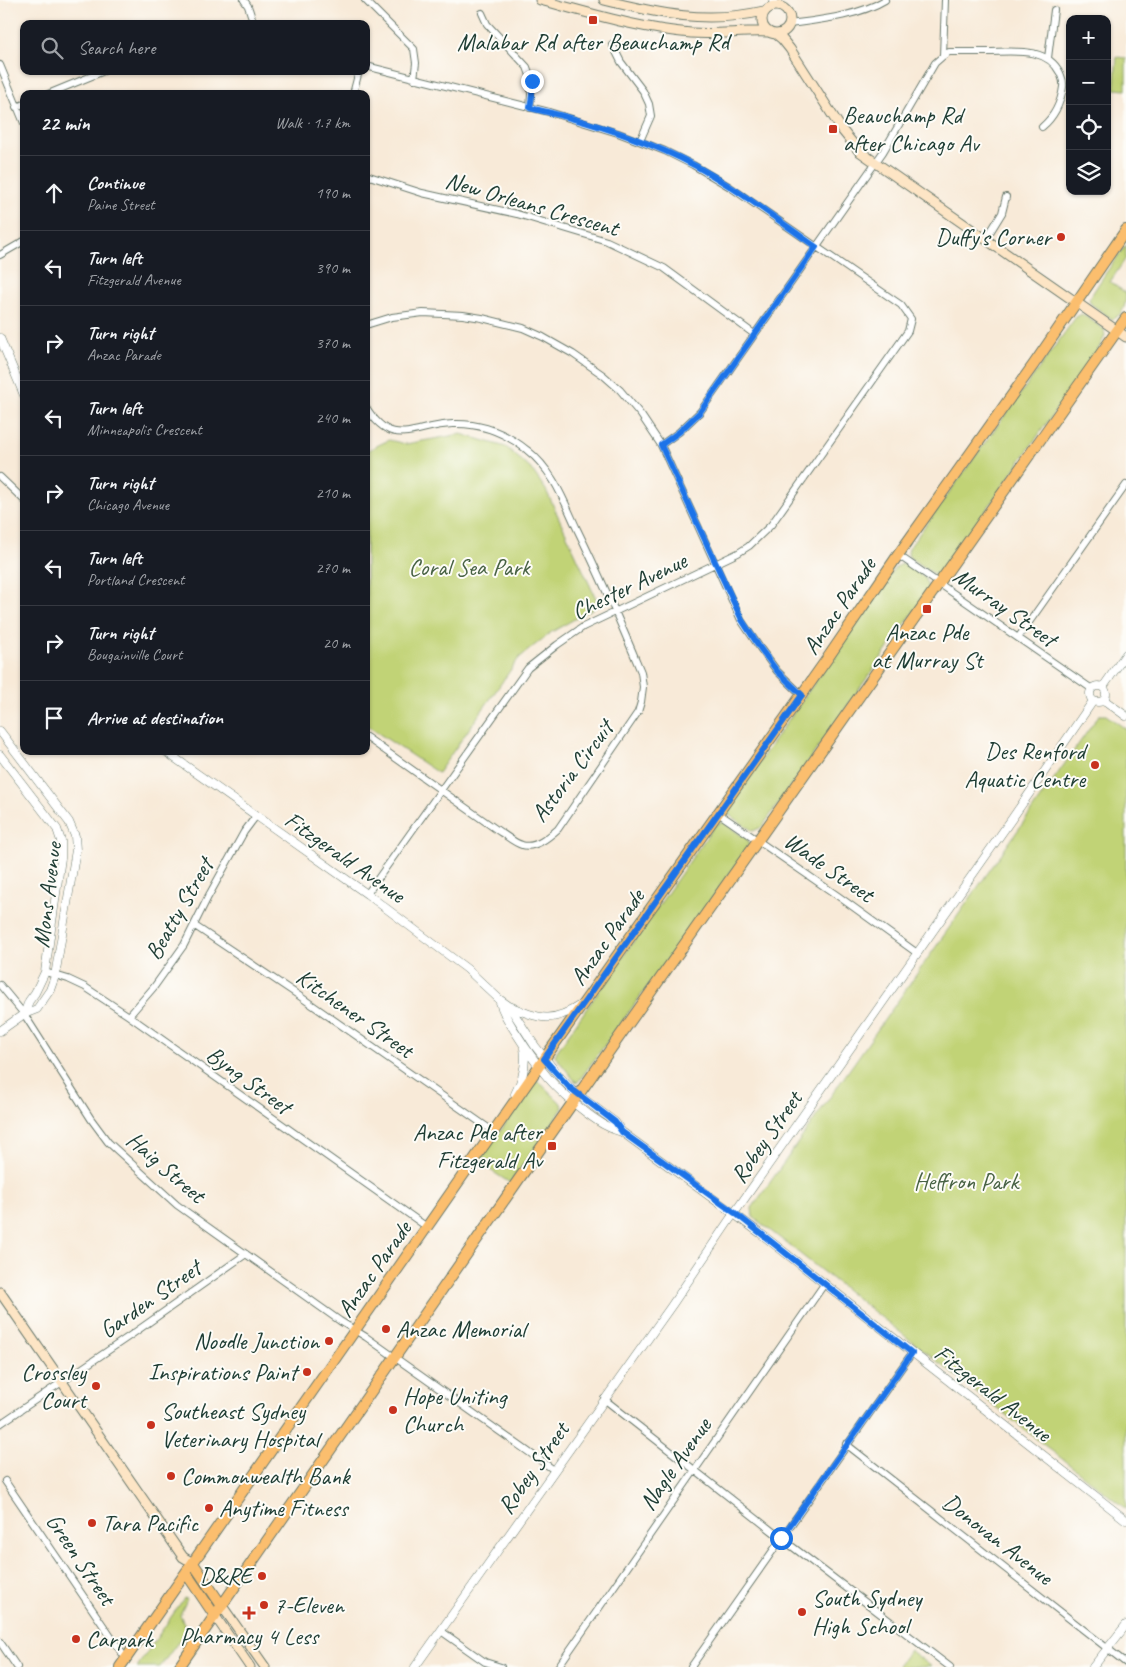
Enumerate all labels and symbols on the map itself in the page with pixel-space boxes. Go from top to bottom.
marker: Malabar Rd after Beauchamp Rd [587,14,599,26]
place label: Malabar Rd after Beauchamp Rd [457,27,733,57]
route end [521,70,544,93]
place label: Beauchamp Rd after Chicago Av [843,100,981,158]
marker: Beauchamp Rd after Chicago Av [827,123,839,135]
street label: New Orleans Crescent [442,165,624,244]
place label: Duffy's Corner [936,222,1053,252]
marker: Duffy's Corner [1055,231,1067,243]
street label: Chester Avenue [567,544,693,627]
street label: Anzac Parade [796,550,884,660]
park label: Coral Sea Park [408,552,532,582]
street label: Murray Street [948,561,1065,655]
marker: Anzac Pde at Murray St [921,603,933,615]
place label: Anzac Pde at Murray St [871,617,985,675]
street label: Astoria Circuit [524,712,622,828]
place label: Des Renford Aquatic Centre [964,736,1089,794]
marker: Des Renford Aquatic Centre [1089,759,1101,771]
street label: Fitzgerald Avenue [279,804,413,911]
street label: Wade Street [778,825,881,910]
street label: Mons Avenue [26,838,69,949]
street label: Beatty Street [138,850,222,965]
street label: Anzac Parade [563,881,652,991]
street label: Kitchener Street [290,962,421,1066]
street label: Byng Street [201,1039,300,1123]
street label: Robey Street [724,1084,810,1189]
place label: Anzac Pde after Fitzgerald Av [413,1117,544,1175]
street label: Haig Street [120,1125,213,1211]
marker: Anzac Pde after Fitzgerald Av [546,1140,558,1152]
park label: Heffron Park [914,1166,1020,1196]
street label: Anzac Parade [330,1213,419,1323]
street label: Garden Street [94,1251,209,1345]
place label: Anzac Memorial [396,1314,529,1344]
marker: Anzac Memorial [380,1323,392,1335]
place label: Noodle Junction [194,1326,320,1356]
marker: Noodle Junction [323,1335,335,1347]
street label: Fitzgerald Avenue [928,1338,1059,1449]
place label: Crossley Court [21,1357,88,1415]
place label: Inspirations Paint [148,1357,300,1387]
marker: Inspirations Paint [301,1366,313,1378]
marker: Crossley Court [90,1380,102,1392]
place label: Hope Uniting Church [403,1381,509,1439]
place label: Southeast Sydney Veterinary Hospital [161,1396,323,1454]
marker: Hope Uniting Church [387,1404,399,1416]
street label: Nagle Avenue [632,1410,719,1516]
street label: Robey Street [491,1415,577,1520]
marker: Southeast Sydney Veterinary Hospital [145,1419,157,1431]
place label: Commonwealth Bank [181,1461,352,1491]
marker: Commonwealth Bank [165,1470,177,1482]
street label: Donovan Avenue [937,1487,1061,1593]
place label: Anytime Fitness [219,1493,349,1523]
marker: Anytime Fitness [203,1502,215,1514]
street label: Green Street [39,1507,124,1612]
place label: Tara Pacific [102,1508,199,1538]
marker: Tara Pacific [86,1517,98,1529]
route start [770,1527,793,1550]
place label: D&RE [199,1561,255,1591]
marker: D&RE [256,1570,268,1582]
place label: South Sydney High School [812,1583,923,1641]
place label: 7-Eleven [274,1590,345,1620]
marker: 7-Eleven [258,1599,270,1611]
marker: South Sydney High School [796,1606,808,1618]
marker: Pharmacy 4 Less [243,1607,255,1619]
place label: Pharmacy 4 Less [180,1621,320,1651]
place label: Carpark [86,1624,155,1654]
marker: Carpark [70,1633,82,1645]

